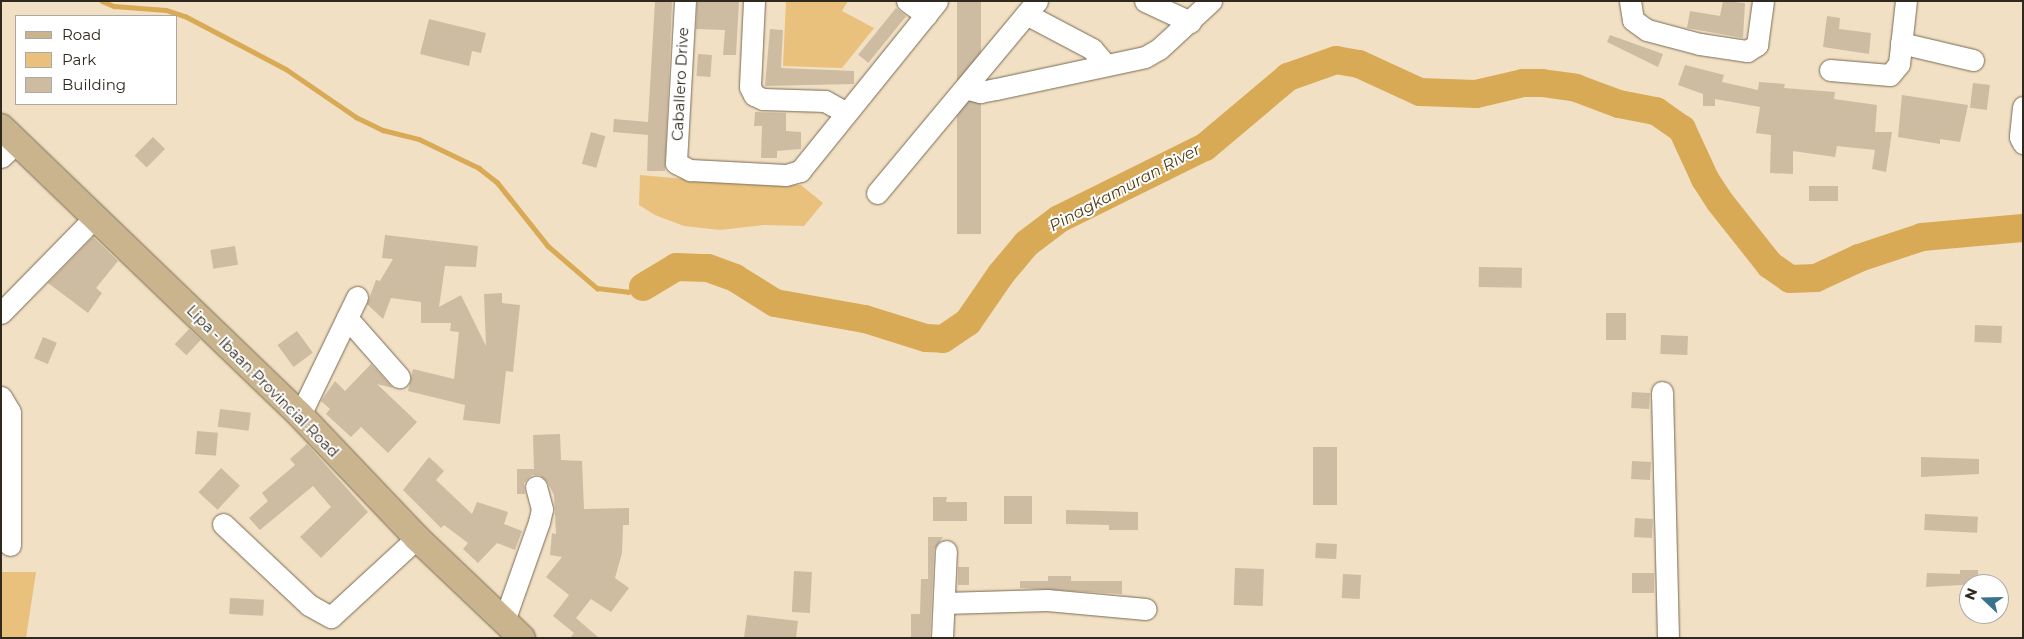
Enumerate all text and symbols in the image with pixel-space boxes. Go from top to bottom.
legend [15,15,178,105]
text: Road [62,25,101,44]
street label: Caballero Drive [668,27,692,141]
text: Park [62,50,96,69]
text: Building [62,75,126,94]
water label: Pinagkamuran River [1046,140,1204,236]
street label: Lipa - Ibaan Provincial Road [183,301,343,461]
north arrow [1959,574,2009,624]
text: N [1961,585,1981,602]

